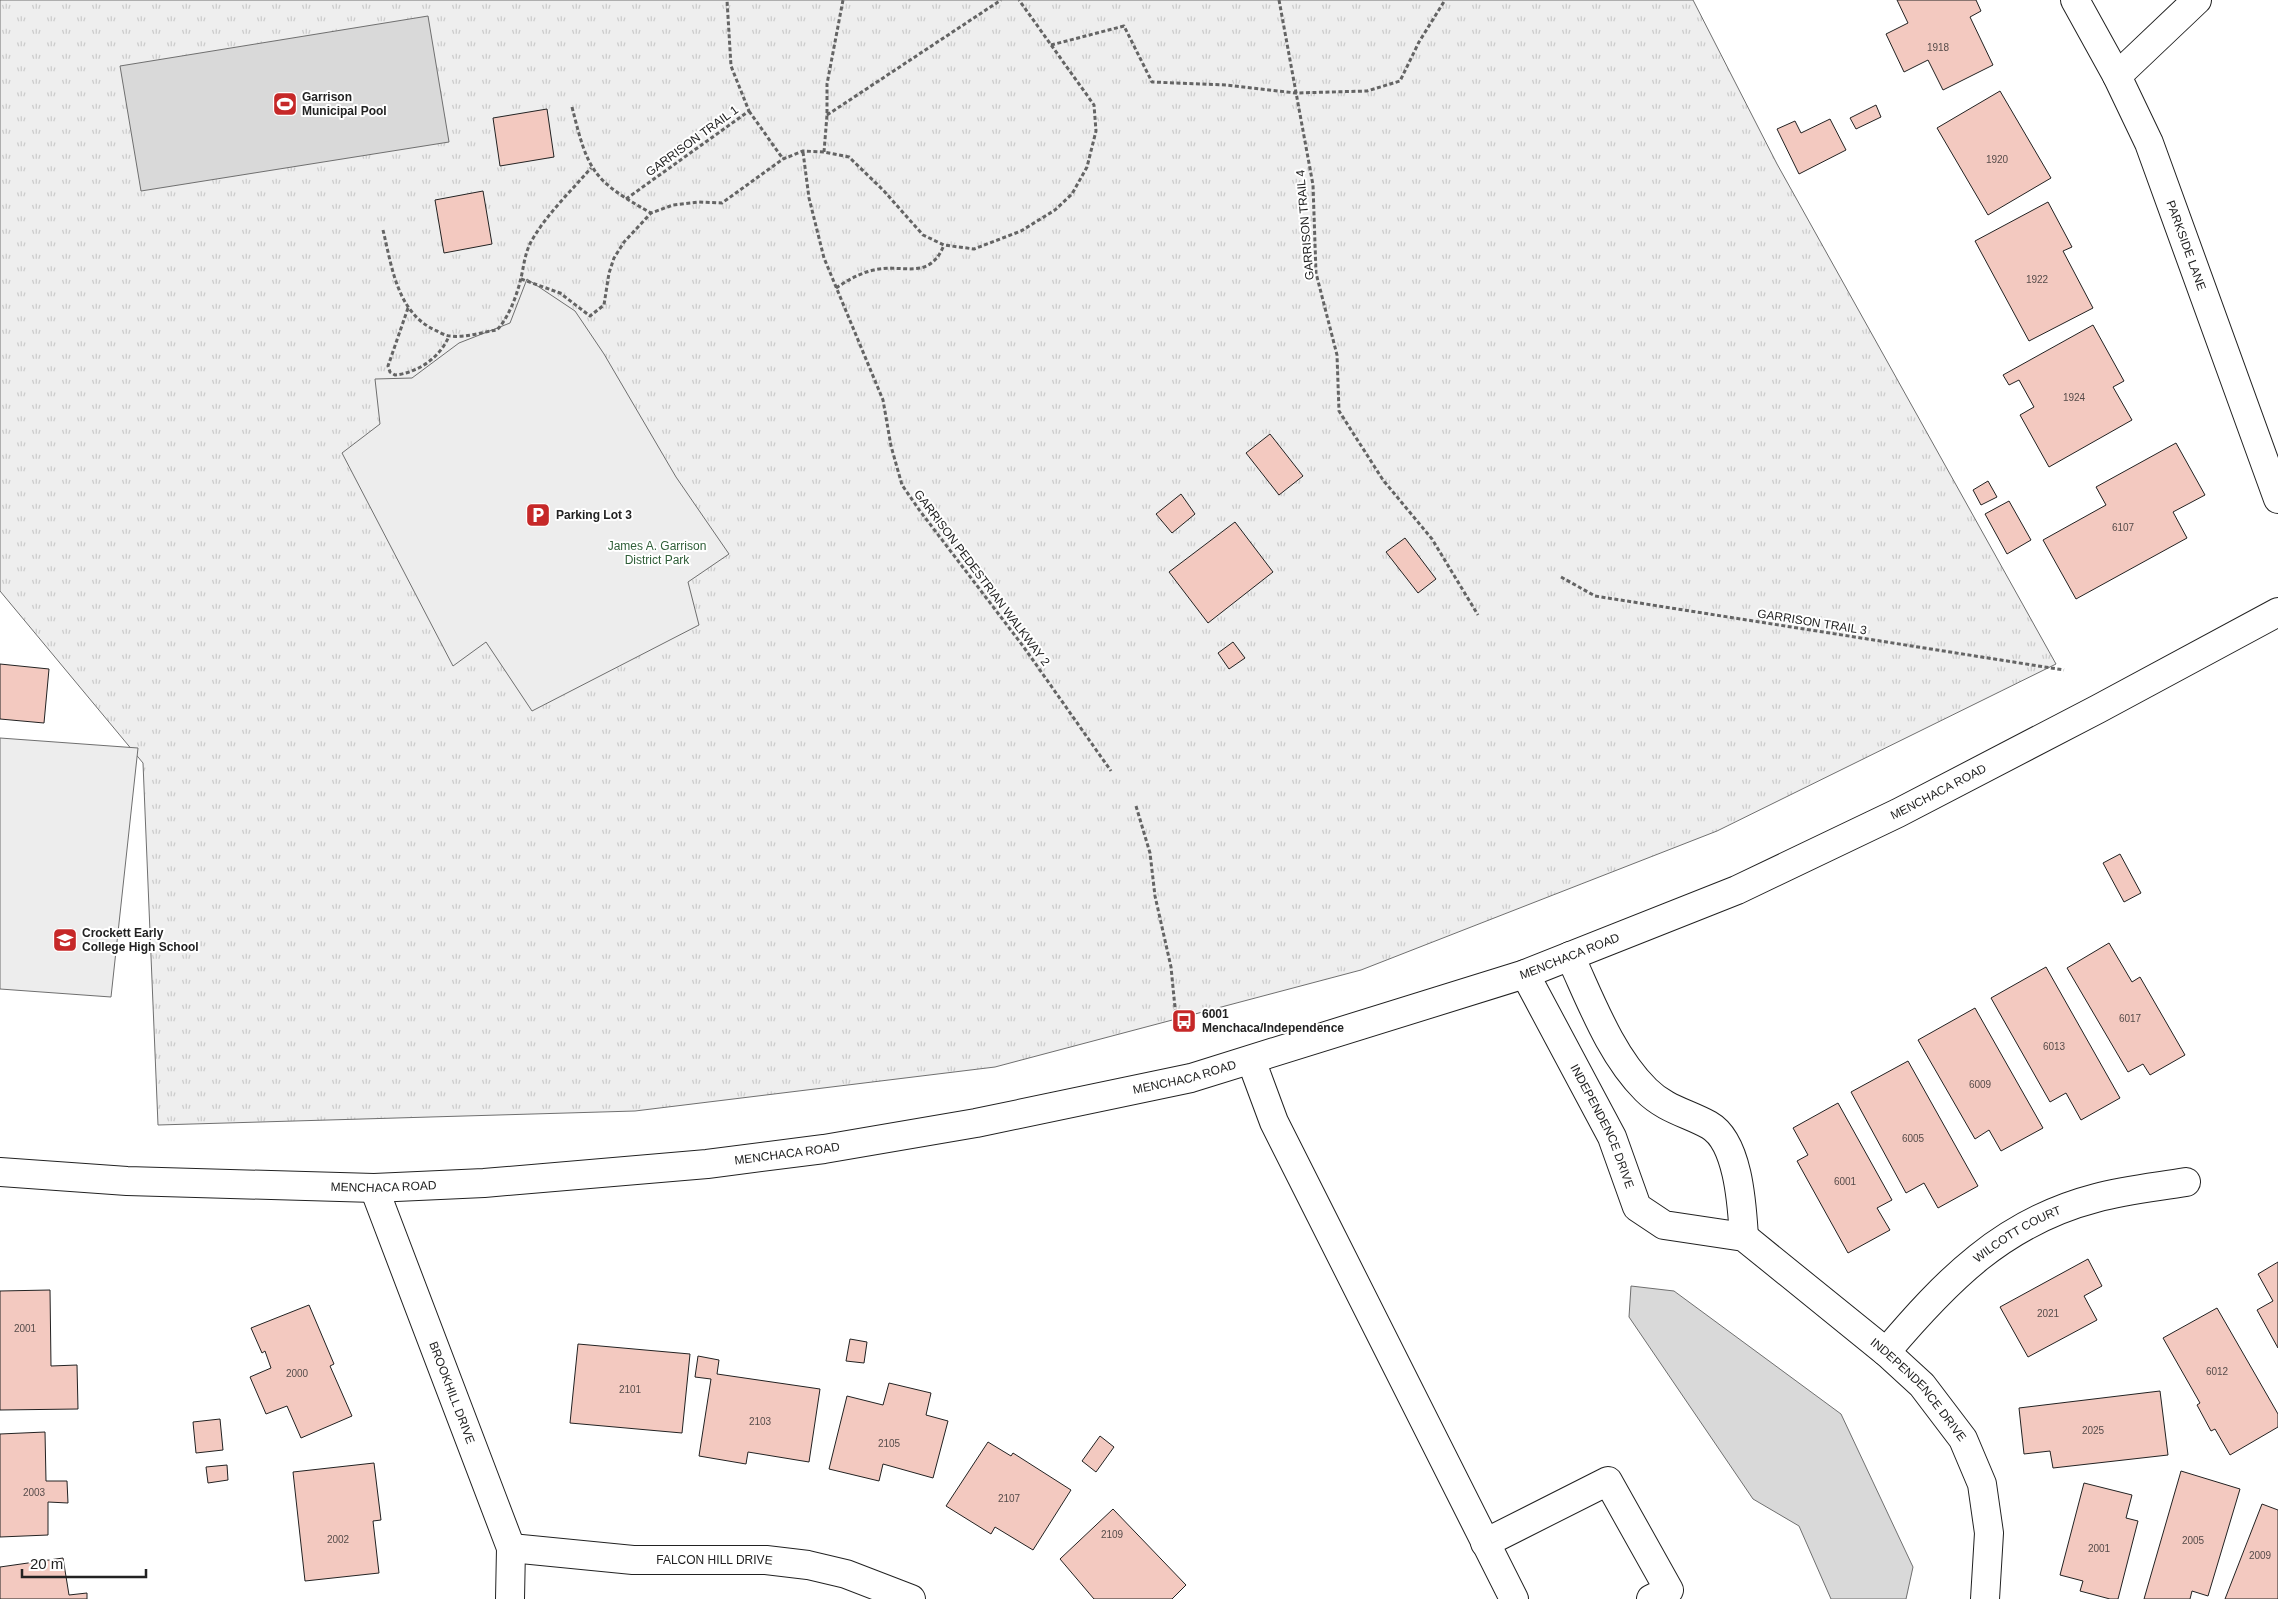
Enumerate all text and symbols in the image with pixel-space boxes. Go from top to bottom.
house number: 1918 [1927,42,1950,53]
place label: Garrison Municipal Pool [302,90,387,118]
sports icon: Garrison Municipal Pool [272,91,298,117]
street label: GARRISON TRAIL 1 [643,103,741,179]
house number: 1920 [1986,154,2009,165]
street label: GARRISON TRAIL 4 [1293,169,1317,281]
street label: PARKSIDE LANE [2163,199,2209,292]
house number: 1922 [2026,274,2049,285]
house number: 1924 [2063,392,2086,403]
street label: GARRISON PEDESTRIAN WALKWAY 2 [911,487,1053,669]
parking icon: Parking Lot 3 [525,502,551,528]
place label: Parking Lot 3 [556,508,632,522]
house number: 6107 [2112,522,2135,533]
park label: James A. Garrison District Park [608,539,706,567]
street label: GARRISON TRAIL 3 [1756,606,1868,638]
street label: MENCHACA ROAD [1888,761,1989,823]
place label: Crockett Early College High School [82,926,199,954]
school or university icon: Crockett Early College High School [52,927,78,953]
street label: MENCHACA ROAD [1518,930,1622,982]
place label: 6001 Menchaca/Independence [1202,1007,1344,1035]
bus stop icon: 6001 Menchaca/Independence [1171,1008,1197,1034]
house number: 6017 [2119,1013,2142,1024]
house number: 6013 [2043,1041,2066,1052]
street label: MENCHACA ROAD [1132,1057,1238,1097]
street label: INDEPENDENCE DRIVE [1567,1062,1637,1190]
house number: 6009 [1969,1079,1992,1090]
house number: 6005 [1902,1133,1925,1144]
street label: MENCHACA ROAD [733,1139,841,1167]
house number: 6001 [1834,1176,1857,1187]
street label: MENCHACA ROAD [330,1178,437,1195]
street label: WILCOTT COURT [1971,1203,2064,1266]
house number: 2021 [2037,1308,2060,1319]
house number: 2001 [14,1323,37,1334]
street label: INDEPENDENCE DRIVE [1868,1335,1969,1444]
street label: BROOKHILL DRIVE [426,1340,478,1446]
house number: 6012 [2206,1366,2229,1377]
house number: 2000 [286,1368,309,1379]
house number: 2101 [619,1384,642,1395]
house number: 2103 [749,1416,772,1427]
house number: 2025 [2082,1425,2105,1436]
house number: 2105 [878,1438,901,1449]
house number: 2003 [23,1487,46,1498]
house number: 2107 [998,1493,1021,1504]
house number: 2109 [1101,1529,1124,1540]
house number: 2002 [327,1534,350,1545]
house number: 2005 [2182,1535,2205,1546]
house number: 2001 [2088,1543,2111,1554]
scale bar [22,1546,146,1578]
house number: 2009 [2249,1550,2272,1561]
street label: FALCON HILL DRIVE [656,1553,773,1568]
text: 20 m [30,1555,63,1572]

